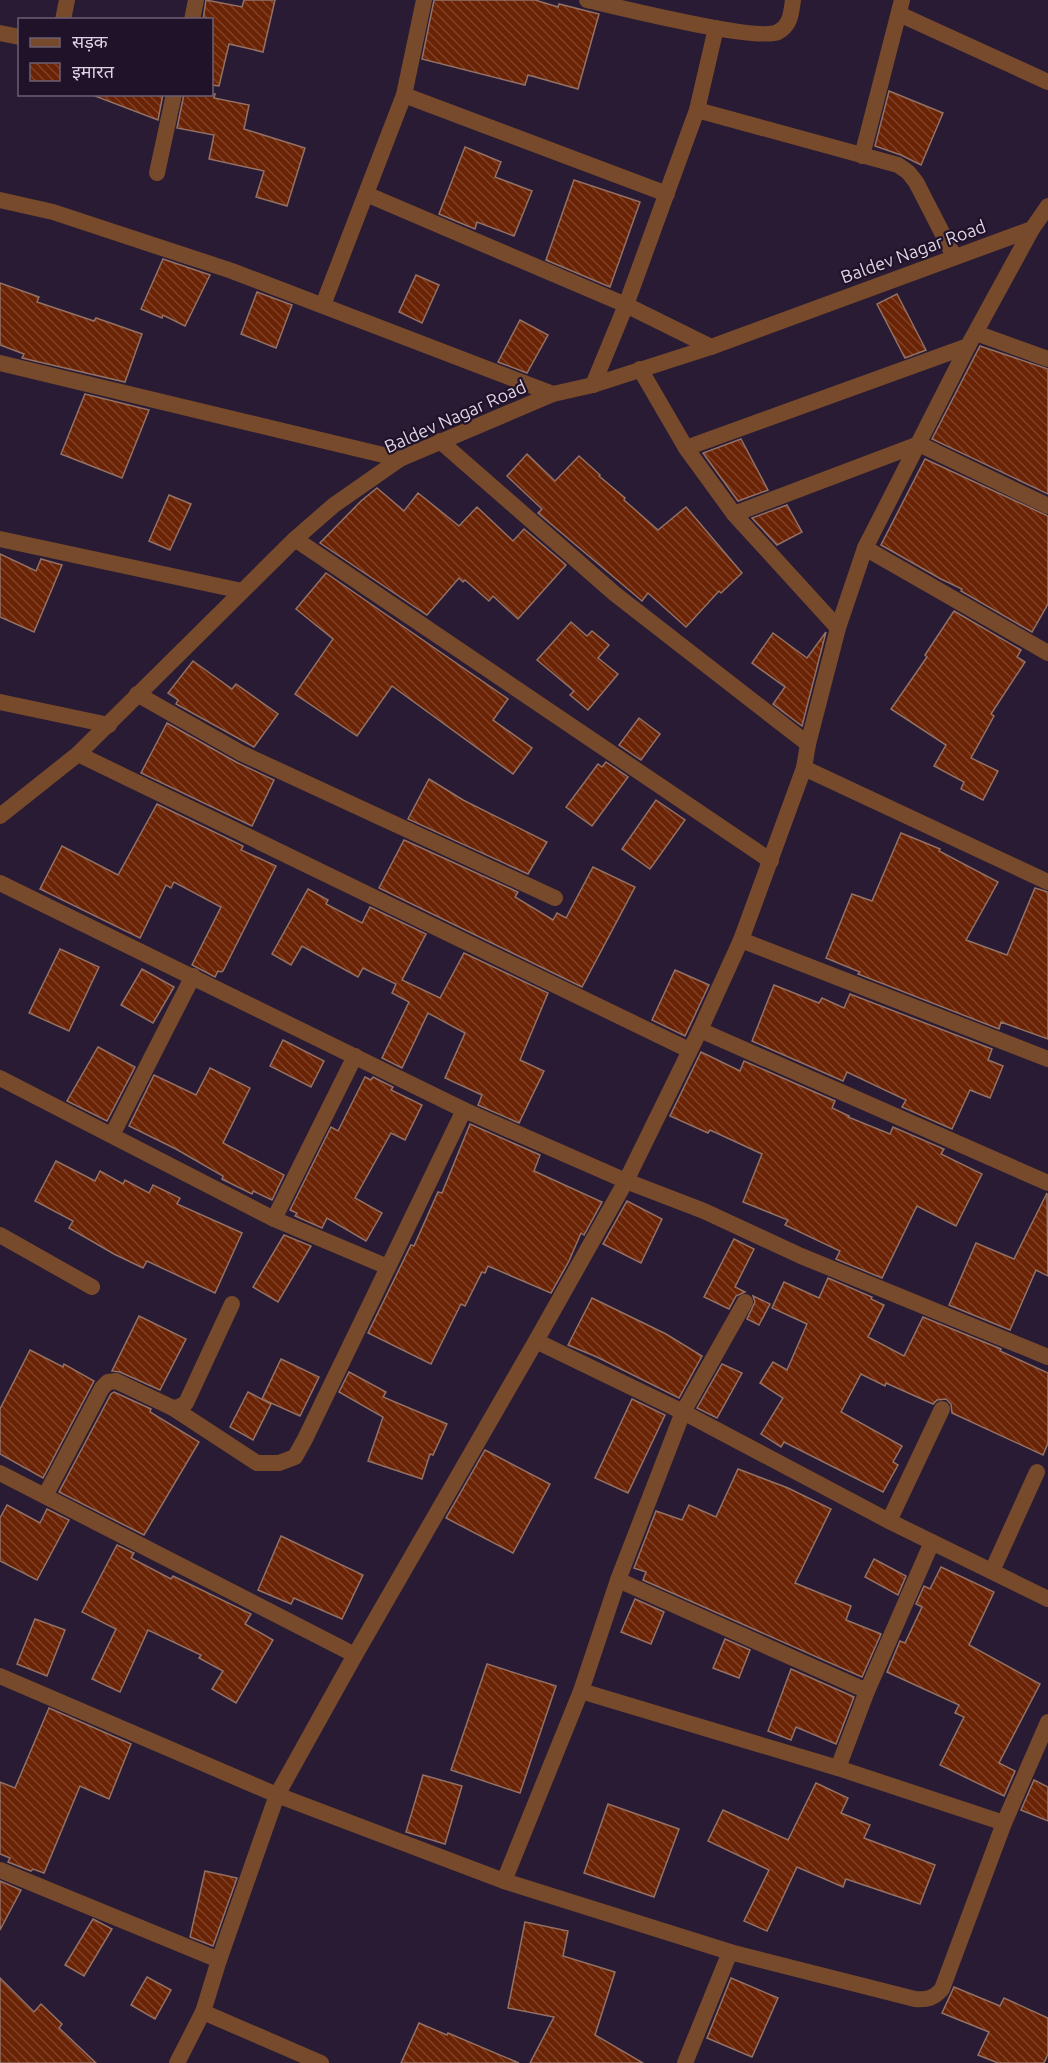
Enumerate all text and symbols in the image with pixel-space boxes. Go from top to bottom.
legend [18,18,213,96]
text: सड़क [72,31,109,52]
text: इमारत [72,61,115,81]
street label: Baldev Nagar Road [838,215,988,287]
street label: Baldev Nagar Road [381,376,529,456]

